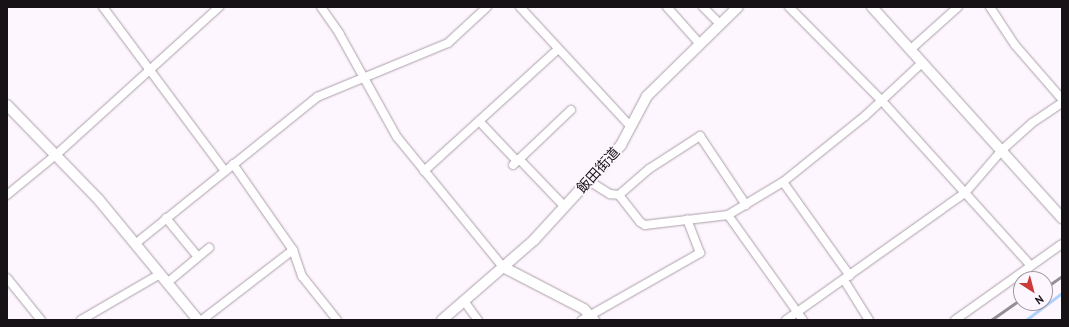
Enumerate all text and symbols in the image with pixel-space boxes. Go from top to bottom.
street label: 飯田街道 [573,144,623,196]
north arrow [1013,271,1053,311]
text: N [1032,292,1047,308]

